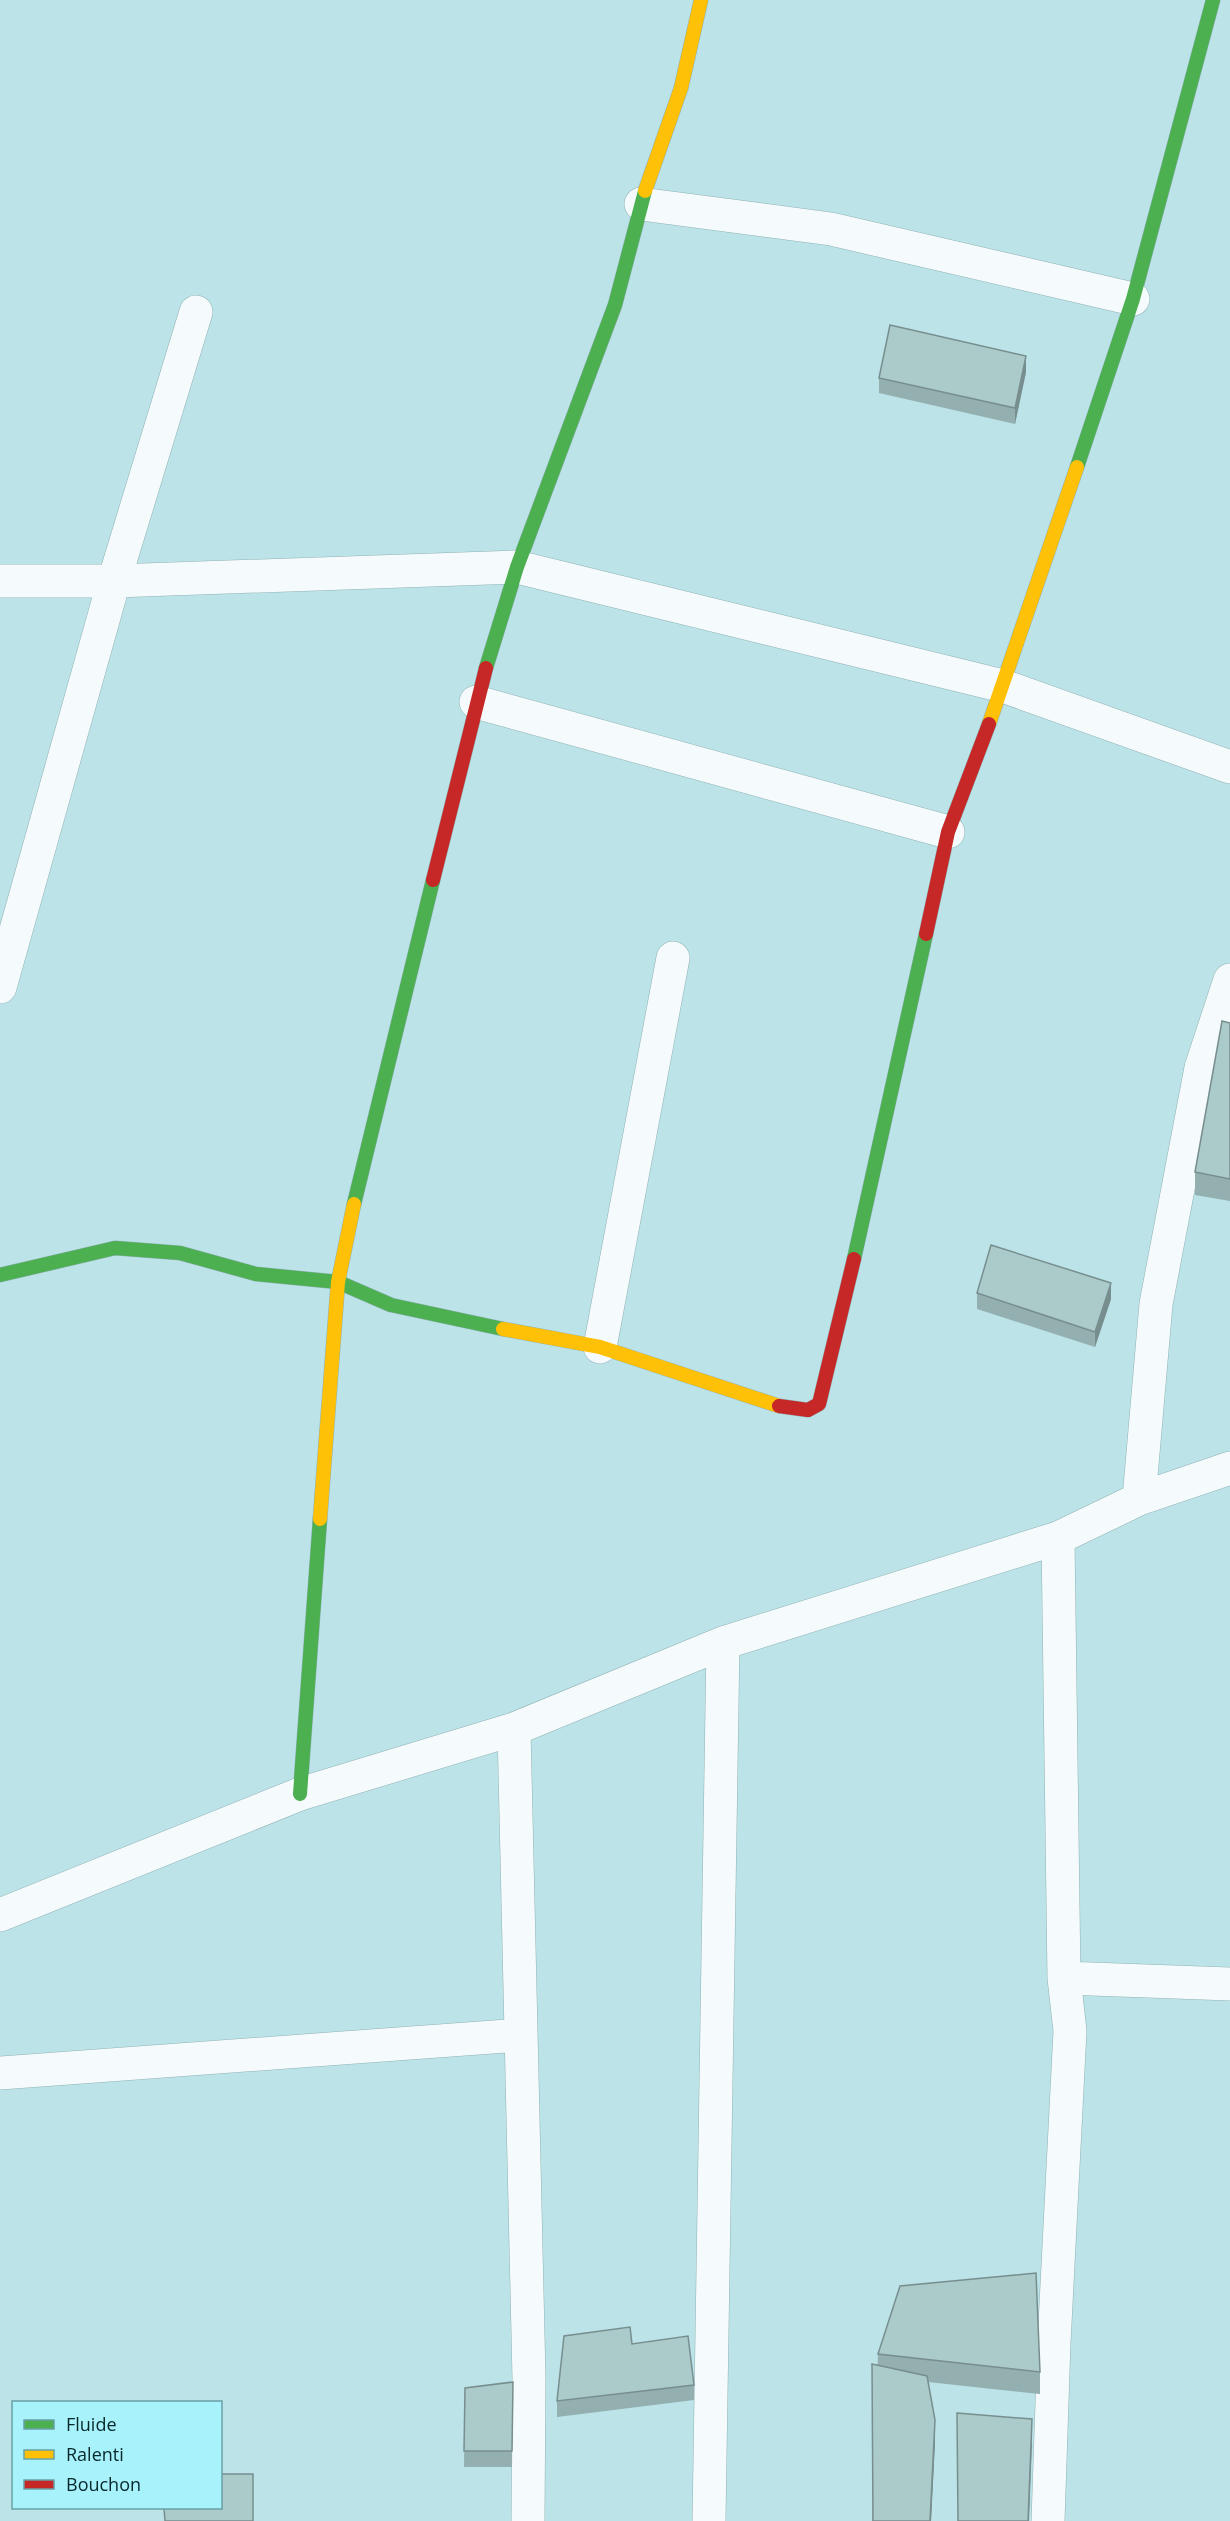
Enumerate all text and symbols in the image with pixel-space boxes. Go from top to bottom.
legend [12,2401,222,2509]
text: Fluide [66,2412,117,2436]
text: Ralenti [66,2442,124,2466]
text: Bouchon [66,2472,141,2496]

